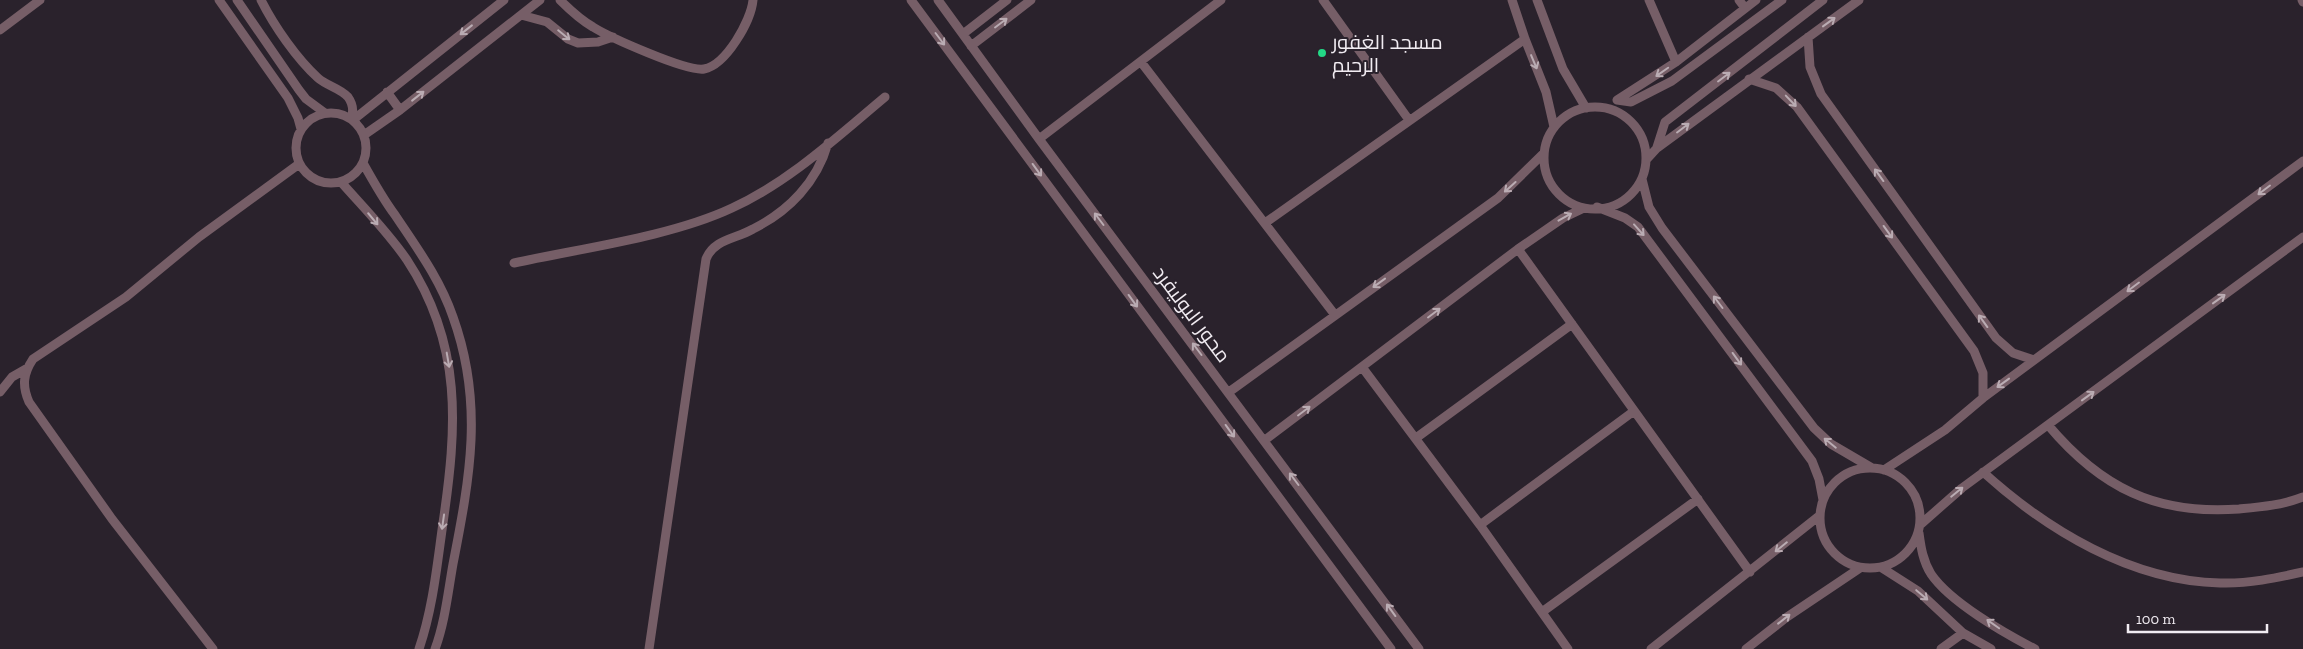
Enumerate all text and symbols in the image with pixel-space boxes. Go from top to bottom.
one-way arrow [994,17,1007,28]
one-way arrow [1822,17,1836,27]
one-way arrow [460,25,473,36]
one-way arrow [558,30,571,41]
place label: مسجد الغفور الرحيم [1331,30,1443,79]
one-way arrow [935,32,945,46]
marker: مسجد الغفور الرحيم [1316,47,1328,59]
one-way arrow [1530,54,1540,69]
one-way arrow [1655,67,1669,77]
one-way arrow [1718,72,1731,83]
one-way arrow [411,91,424,102]
one-way arrow [1785,95,1797,107]
one-way arrow [1676,123,1689,134]
one-way arrow [1031,163,1042,176]
one-way arrow [1874,168,1884,182]
one-way arrow [1503,181,1516,193]
one-way arrow [2257,185,2271,195]
one-way arrow [367,212,379,225]
one-way arrow [1094,212,1104,226]
one-way arrow [1557,212,1572,222]
one-way arrow [1633,224,1645,236]
one-way arrow [1883,224,1893,238]
street label: محور البوليفرد [1148,261,1236,367]
one-way arrow [1372,278,1386,288]
one-way arrow [2127,281,2140,292]
one-way arrow [1128,294,1138,308]
one-way arrow [2212,294,2226,304]
one-way arrow [1713,296,1724,309]
one-way arrow [1427,308,1440,319]
one-way arrow [1978,315,1988,329]
one-way arrow [1191,343,1202,356]
one-way arrow [444,352,454,368]
one-way arrow [1732,352,1742,366]
one-way arrow [1996,378,2010,388]
one-way arrow [2081,390,2094,401]
one-way arrow [1297,406,1311,416]
one-way arrow [1224,424,1235,437]
one-way arrow [1824,437,1837,448]
one-way arrow [1289,472,1299,486]
one-way arrow [1950,486,1963,497]
one-way arrow [438,513,448,529]
one-way arrow [1775,541,1788,552]
one-way arrow [1915,589,1928,600]
scale bar [2128,602,2267,634]
one-way arrow [1386,603,1396,617]
text: 100 m [2136,610,2175,628]
one-way arrow [1777,614,1791,624]
one-way arrow [1986,619,2000,629]

